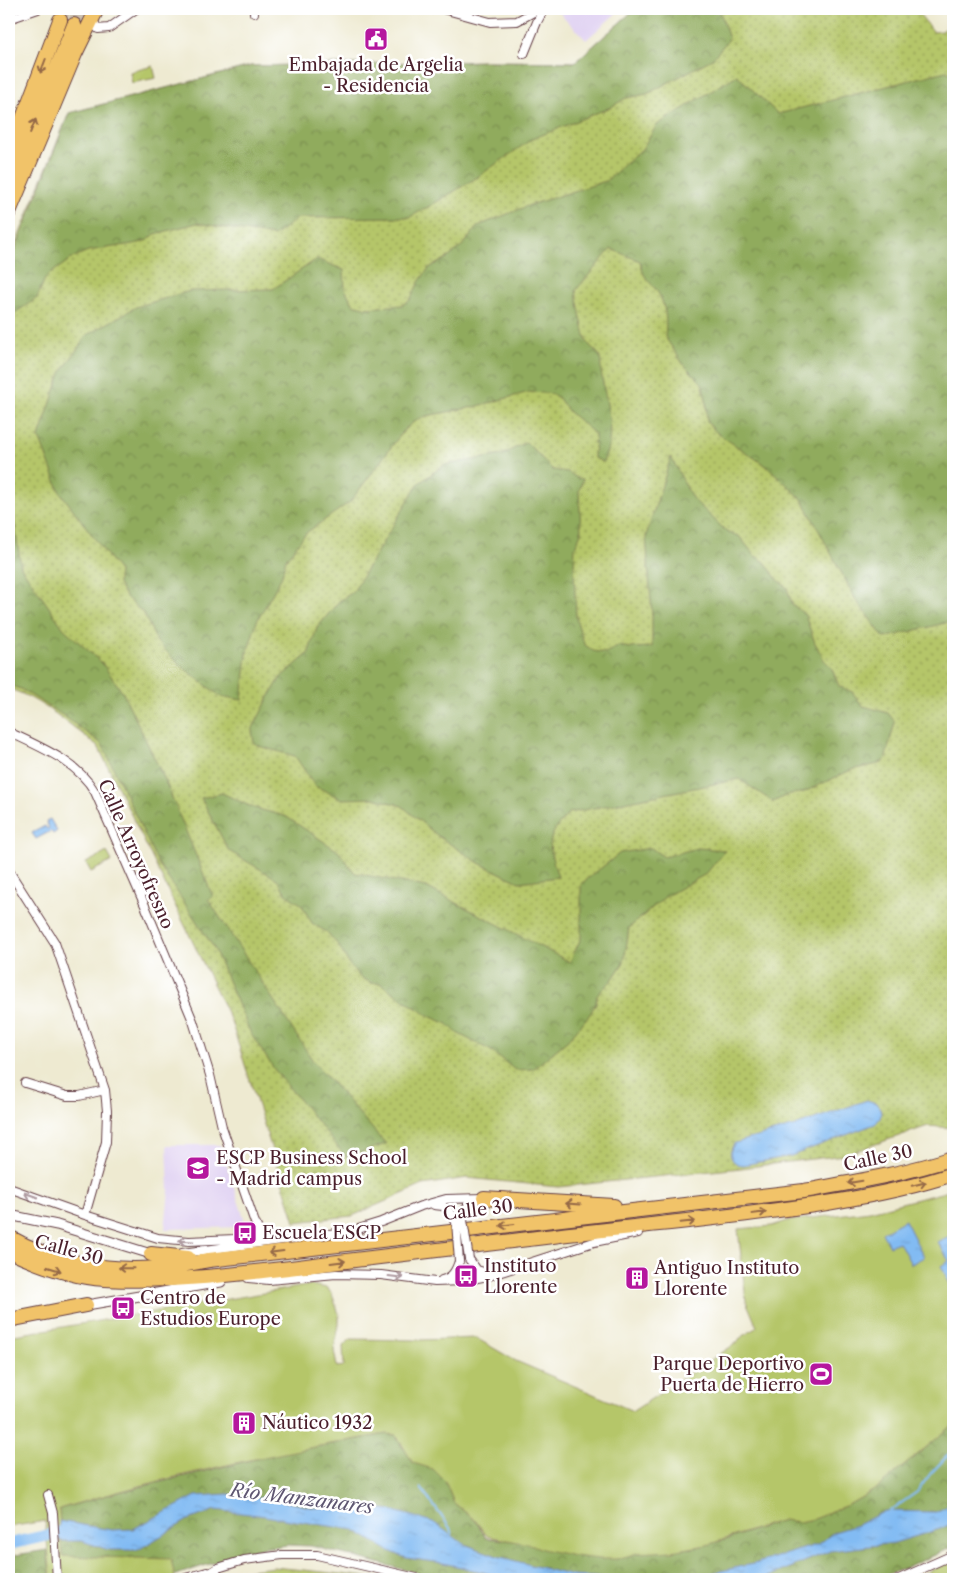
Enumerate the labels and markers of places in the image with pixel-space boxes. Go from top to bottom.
public building icon: Embajada de Argelia - Residencia [363,26,389,52]
place label: Embajada de Argelia - Residencia [289,54,464,97]
place label: ESCP Business School - Madrid campus [216,1147,407,1190]
school or university icon: ESCP Business School - Madrid campus [185,1155,211,1181]
bus stop icon: Escuela ESCP [232,1220,258,1246]
place label: Escuela ESCP [262,1222,381,1244]
place label: Instituto Llorente [484,1255,557,1298]
place label: Antiguo Instituto Llorente [653,1257,799,1300]
bus stop icon: Instituto Llorente [453,1263,479,1289]
building icon: Antiguo Instituto Llorente [624,1265,650,1291]
place label: Centro de Estudios Europe [140,1287,281,1330]
bus stop icon: Centro de Estudios Europe [110,1295,136,1321]
place label: Parque Deportivo Puerta de Hierro [652,1353,804,1396]
sports icon: Parque Deportivo Puerta de Hierro [808,1361,834,1387]
building icon: Náutico 1932 [231,1410,257,1436]
place label: Náutico 1932 [262,1412,373,1434]

